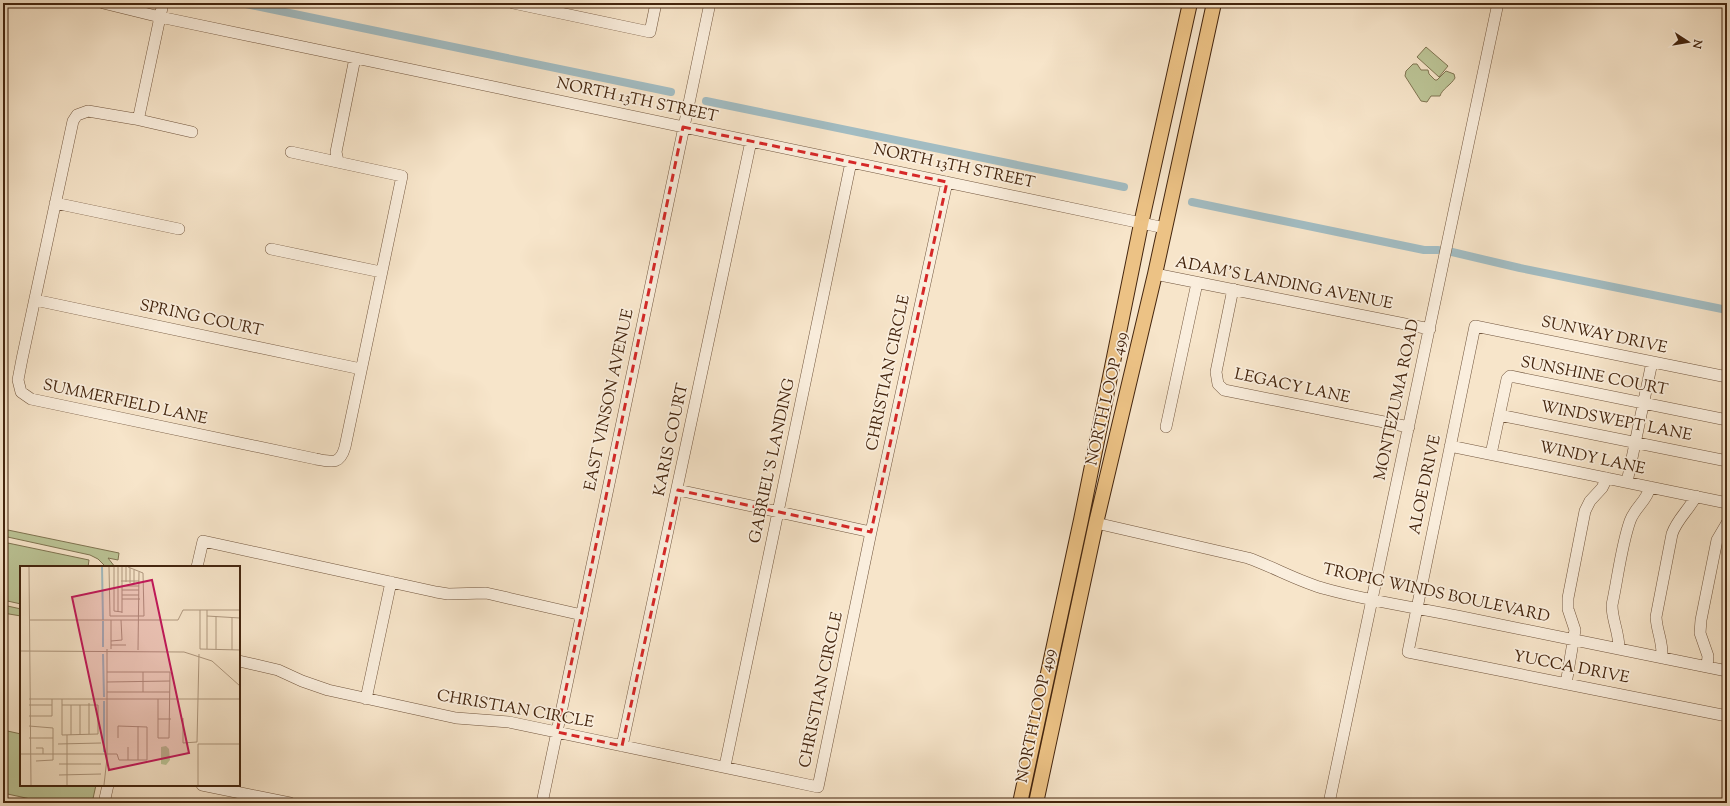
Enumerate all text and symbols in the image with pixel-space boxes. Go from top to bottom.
north arrow [1668,22,1708,62]
text: N [1688,37,1706,50]
street label: NORTH 13TH STREET [554,73,720,129]
street label: NORTH 13TH STREET [871,139,1037,195]
street label: ADAM'S LANDING AVENUE [1173,252,1395,316]
street label: CHRISTIAN CIRCLE [861,293,917,453]
street label: SPRING COURT [137,295,265,343]
street label: EAST VINSON AVENUE [579,307,641,493]
street label: SUNWAY DRIVE [1539,311,1669,361]
street label: MONTEZUMA ROAD [1370,317,1426,483]
street label: NORTH LOOP 499 [1081,330,1135,468]
street label: SUNSHINE COURT [1518,351,1670,403]
street label: LEGACY LANE [1232,364,1352,411]
street label: SUMMERFIELD LANE [41,374,210,432]
street label: GABRIEL'S LANDING [744,376,802,546]
street label: KARIS COURT [649,381,695,499]
street label: WINDSWEPT LANE [1538,396,1694,448]
street label: ALOE DRIVE [1404,433,1448,537]
street label: WINDY LANE [1537,437,1647,482]
street label: TROPIC WINDS BOULEVARD [1320,559,1552,629]
inset map [20,566,240,786]
street label: CHRISTIAN CIRCLE [794,610,850,770]
street label: YUCCA DRIVE [1511,645,1631,691]
street label: NORTH LOOP 499 [1012,647,1063,785]
street label: CHRISTIAN CIRCLE [435,685,596,735]

